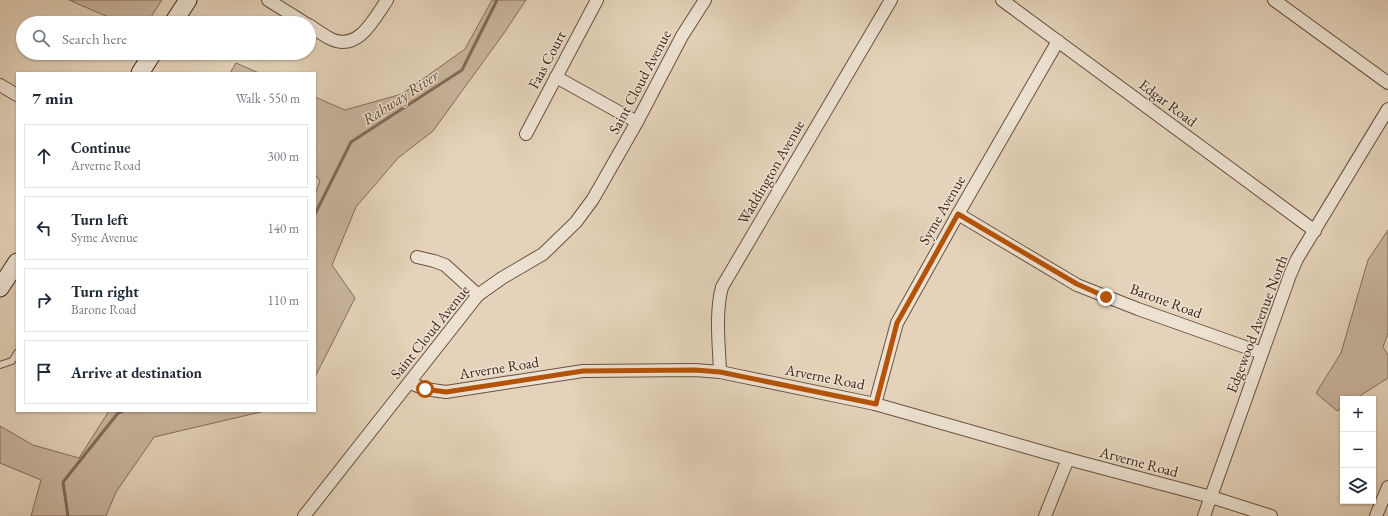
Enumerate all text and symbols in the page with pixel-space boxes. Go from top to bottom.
search box [16,16,316,60]
street label: Saint Cloud Avenue [604,26,675,137]
icon: search [30,27,52,49]
street label: Faas Court [523,27,570,92]
text: Search here [62,29,127,48]
water label: Rahway River [358,64,443,130]
street label: Edgar Road [1136,75,1201,131]
text: 7 min [32,87,73,109]
text: Walk · 550 m [236,90,300,107]
street label: Waddington Avenue [733,116,808,227]
text: Continue [71,138,131,157]
icon: ahead [33,145,55,167]
text: 300 m [268,148,299,165]
text: Arverne Road [71,157,141,174]
street label: Syme Avenue [914,171,969,248]
text: Turn left [71,210,128,229]
icon: left [33,217,55,239]
text: 140 m [268,220,299,237]
text: Syme Avenue [71,229,138,246]
street label: Edgewood Avenue North [1221,252,1292,395]
street label: Barone Road [1127,279,1205,322]
street label: Saint Cloud Avenue [386,281,473,383]
text: Turn right [71,282,139,301]
route end [1097,288,1115,306]
icon: right [33,289,55,311]
text: 110 m [268,292,299,309]
text: Barone Road [71,301,136,318]
street label: Arverne Road [457,352,541,383]
street label: Arverne Road [783,359,867,394]
icon: arrive [33,361,55,383]
text: Arrive at destination [71,363,202,382]
route start [416,380,434,398]
map controls [1340,396,1376,504]
button: + [1340,396,1376,432]
button: − [1340,432,1376,468]
street label: Arverne Road [1097,442,1181,481]
button: layers [1340,468,1376,504]

